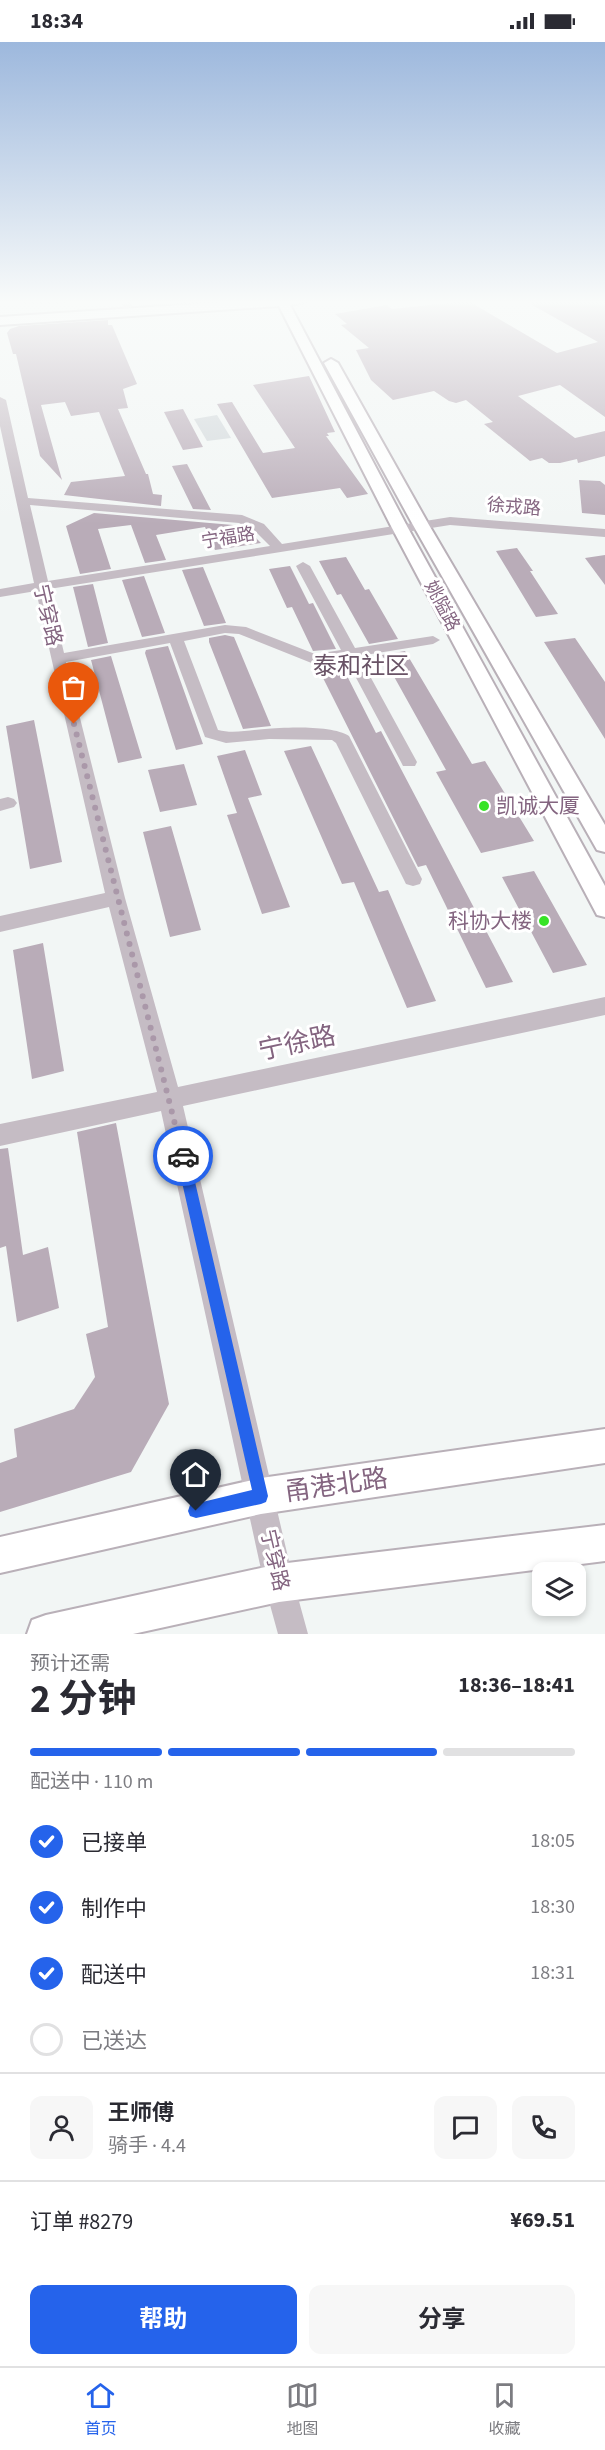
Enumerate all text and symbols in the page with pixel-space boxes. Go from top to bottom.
text: 18:34 [30,5,83,37]
street label: 徐戎路 [486,492,542,522]
street label: 宁福路 [199,521,257,555]
street label: 姚隘路 [418,576,466,636]
street label: 宁穿路 [26,581,70,649]
district label: 泰和社区 [313,649,409,684]
pin [48,662,99,724]
icon: bag [57,671,90,704]
place label: 凯诚大厦 [496,791,580,821]
marker: 凯诚大厦 [477,799,491,813]
place label: 科协大楼 [448,906,532,936]
marker: 科协大楼 [537,914,551,928]
street label: 宁徐路 [255,1017,339,1069]
courier [153,1126,213,1186]
icon: car [167,1140,200,1173]
pin [170,1449,221,1511]
icon: home [179,1458,212,1491]
street label: 甬港北路 [282,1459,390,1511]
street label: 宁穿路 [253,1526,297,1594]
map controls [532,1562,586,1616]
button: layers [532,1562,586,1616]
text: 预计还需 [30,1650,110,1678]
text: 18:36–18:41 [458,1669,575,1701]
text: 2 分钟 [30,1672,136,1728]
text: 配送中 · 110 m [30,1768,153,1796]
icon: check [30,1825,63,1858]
text: 已接单 [81,1827,147,1859]
text: 18:05 [530,1827,575,1855]
icon: check [30,1891,63,1924]
text: 制作中 [81,1893,147,1925]
text: 18:30 [530,1893,575,1921]
icon: check [30,1957,63,1990]
text: 配送中 [81,1959,147,1991]
text: 18:31 [530,1959,575,1987]
text: 已送达 [81,2025,147,2057]
button: person [30,2096,93,2159]
button: chat [434,2096,497,2159]
button: phone [512,2096,575,2159]
text: 王师傅 [108,2097,174,2129]
text: 骑手 · 4.4 [108,2132,186,2160]
text: ¥69.51 [510,2204,575,2236]
text: 订单 #8279 [30,2206,133,2238]
button: 帮助 [30,2285,297,2354]
button: 分享 [309,2285,575,2354]
tab: 首页 [84,2379,117,2440]
tab: 地图 [286,2379,319,2440]
tab: 收藏 [488,2379,521,2440]

